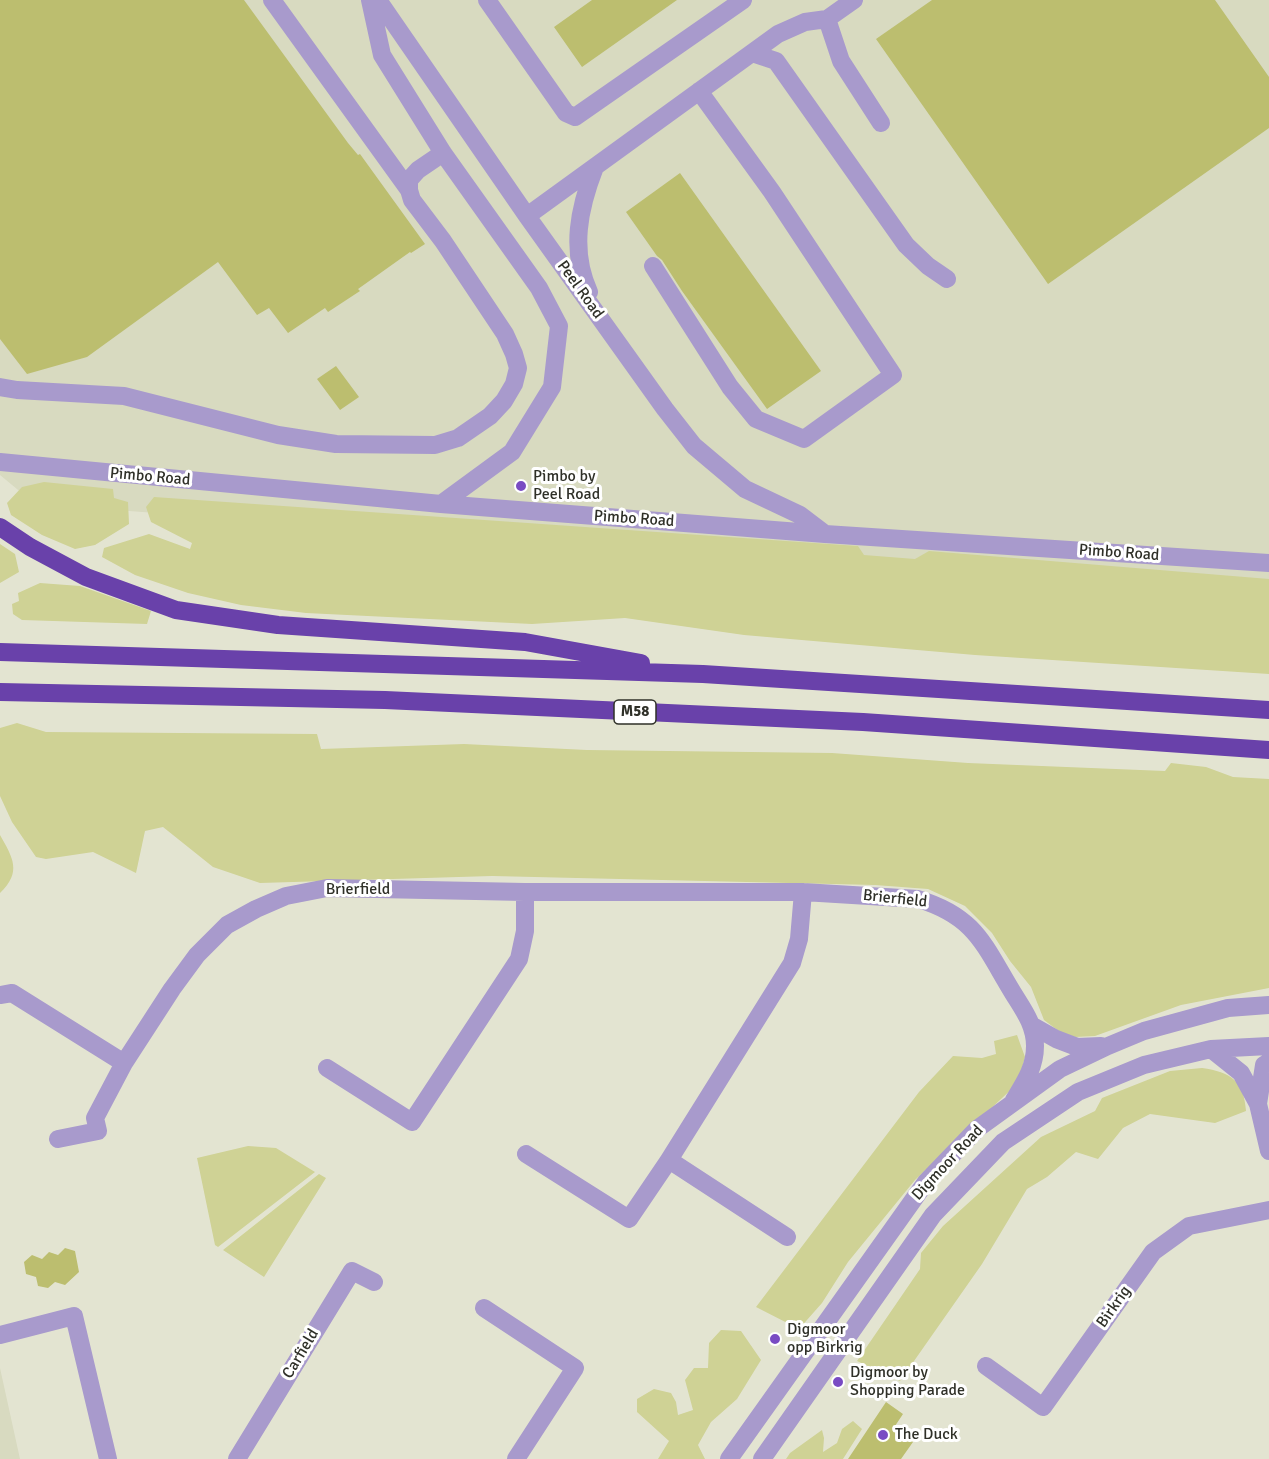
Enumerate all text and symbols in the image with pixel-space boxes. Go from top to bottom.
street label: Peel Road [553,257,607,323]
street label: Pimbo Road [109,464,191,490]
place label: Pimbo by Peel Road [533,467,600,505]
marker: Pimbo by Peel Road [514,479,528,493]
street label: Pimbo Road [593,507,675,531]
street label: Pimbo Road [1078,541,1160,565]
road number: M58 [614,700,656,724]
street label: Brierfield [326,880,390,900]
street label: Brierfield [862,886,928,912]
street label: Digmoor Road [908,1121,988,1205]
street label: Birkrig [1093,1282,1135,1332]
place label: Digmoor opp Birkrig [787,1320,863,1358]
street label: Carfield [279,1326,323,1382]
marker: Digmoor opp Birkrig [768,1332,782,1346]
place label: Digmoor by Shopping Parade [850,1363,965,1401]
marker: Digmoor by Shopping Parade [831,1375,845,1389]
place label: The Duck [895,1425,958,1445]
marker: The Duck [876,1428,890,1442]

